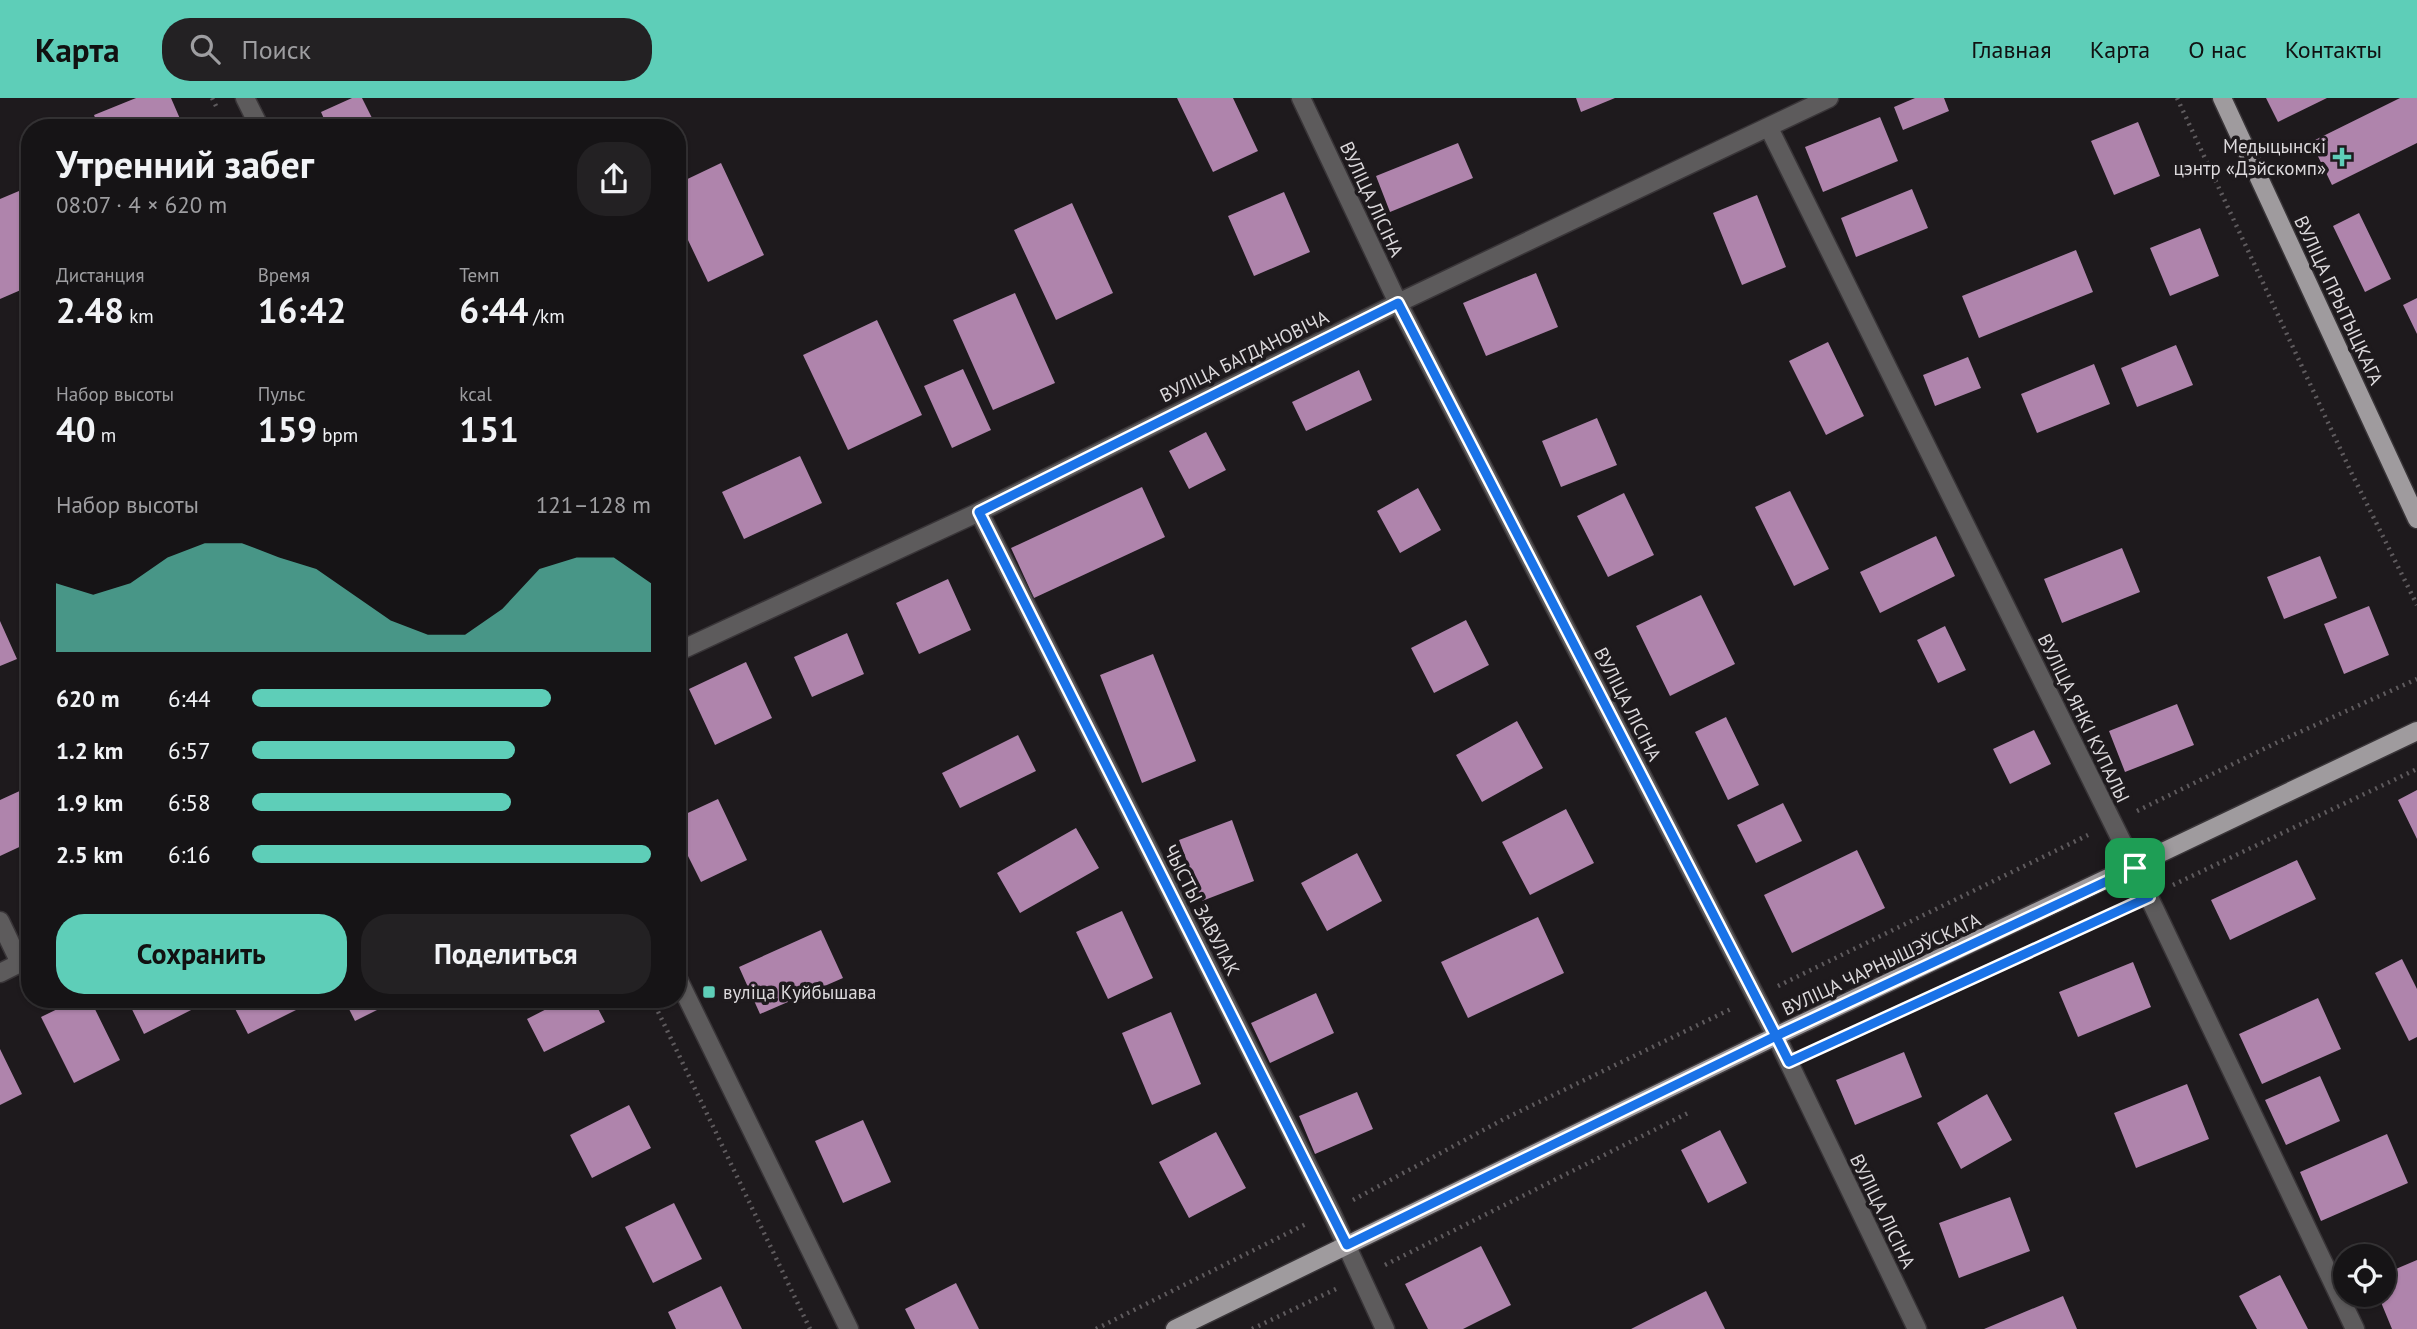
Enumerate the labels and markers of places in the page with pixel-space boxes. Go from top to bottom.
place label: Медыцынскі цэнтр «Дэйскомп» [2173,134,2326,180]
marker: Медыцынскі цэнтр «Дэйскомп» [2332,147,2352,167]
pin [2105,838,2165,898]
place label: вуліца Куйбышава [723,980,876,1004]
marker: вуліца Куйбышава [701,984,717,1000]

